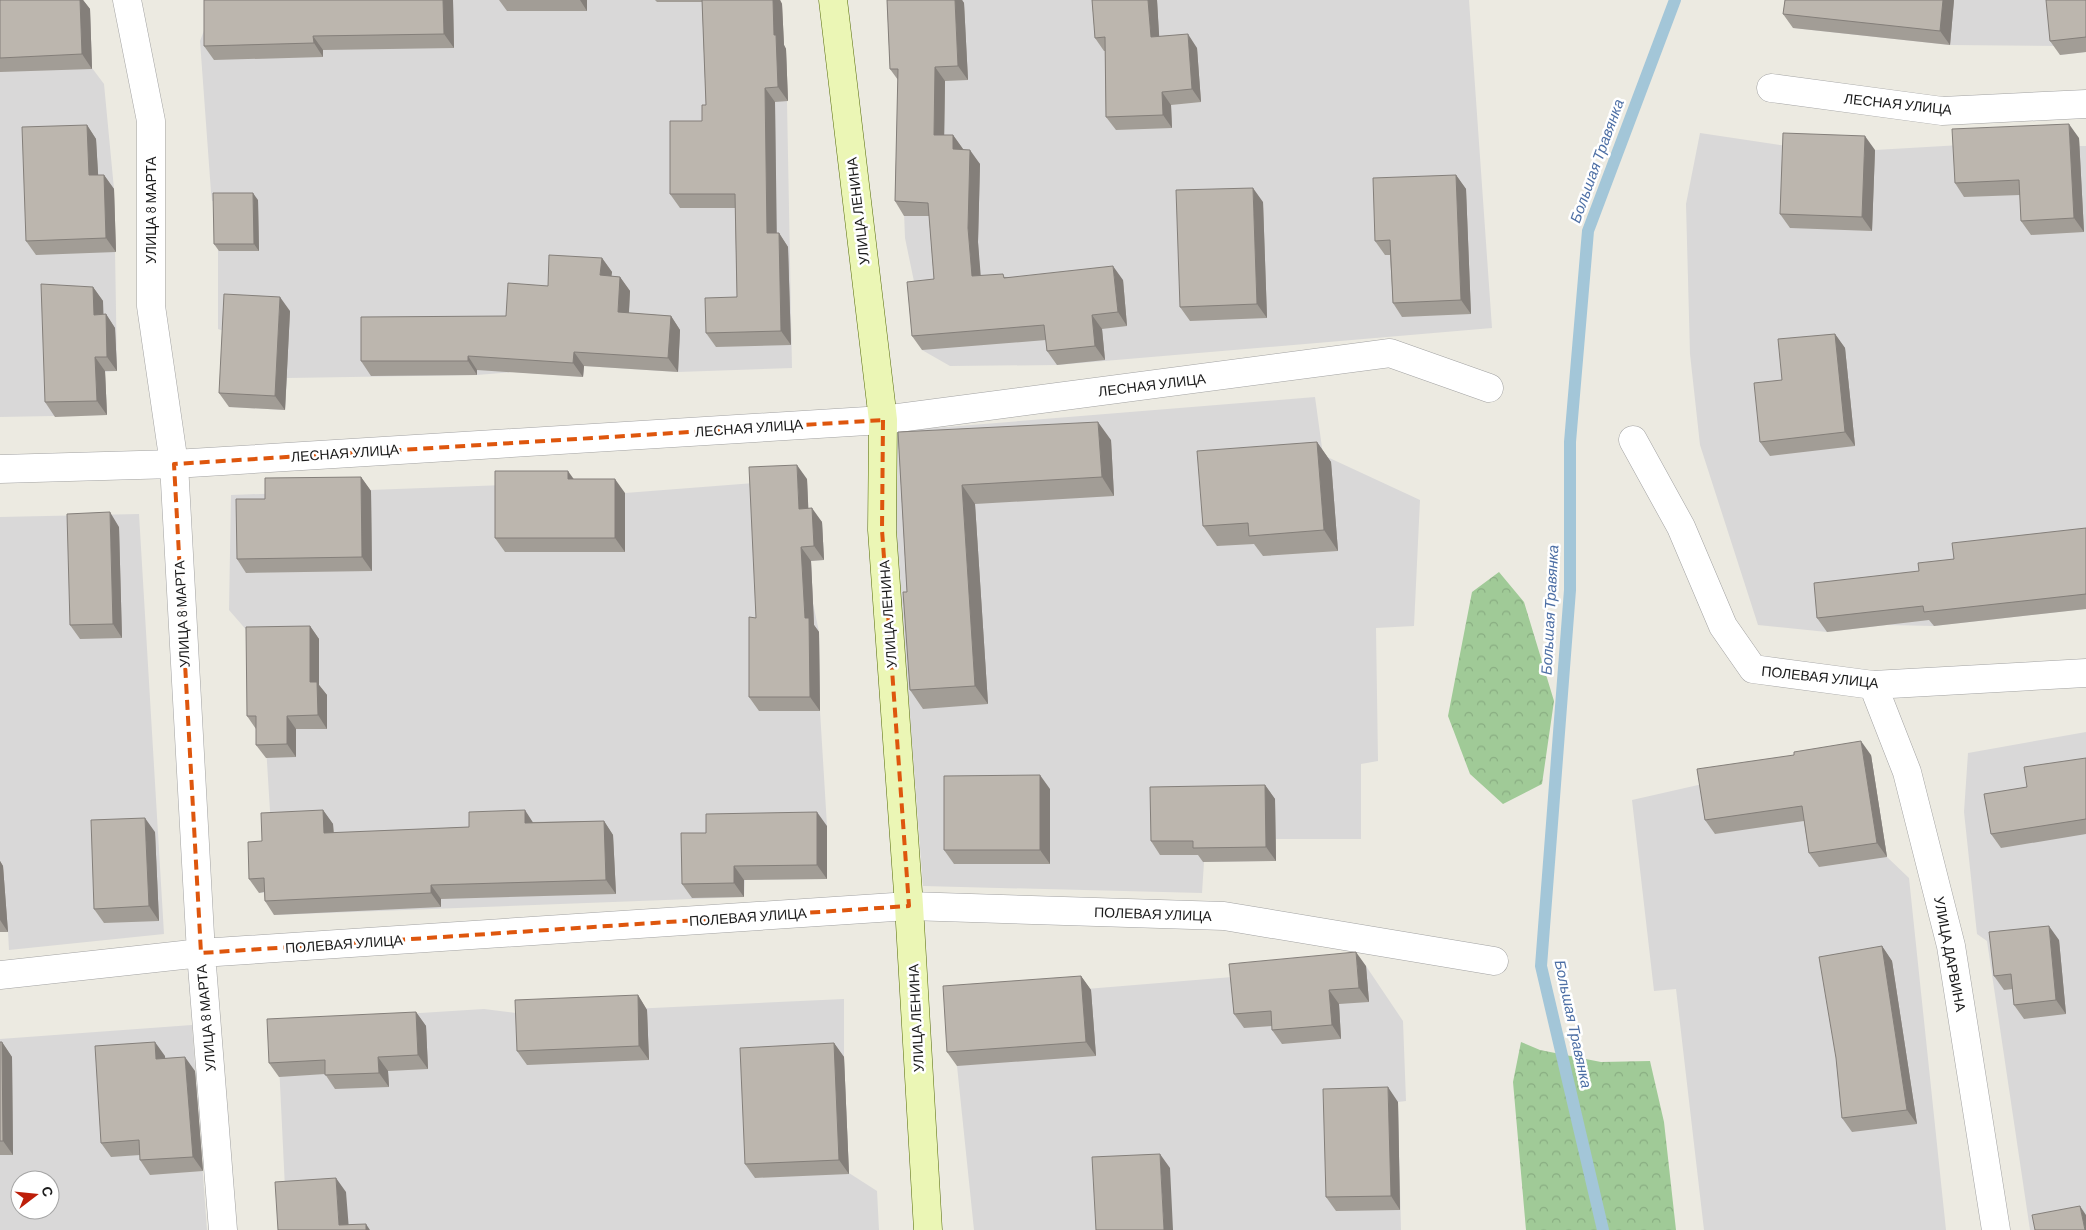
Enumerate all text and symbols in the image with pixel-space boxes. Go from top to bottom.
street label: ЛЕСНАЯ УЛИЦА [1843,89,1953,118]
water label: Большая Травянка [1565,96,1627,225]
street label: УЛИЦА 8 МАРТА [142,156,159,264]
street label: УЛИЦА ЛЕНИНА [842,156,873,266]
street label: ЛЕСНАЯ УЛИЦА [1097,369,1207,400]
street label: ЛЕСНАЯ УЛИЦА [694,415,804,440]
street label: ЛЕСНАЯ УЛИЦА [290,440,400,465]
water label: Большая Травянка [1537,544,1561,676]
street label: УЛИЦА 8 МАРТА [170,559,193,668]
street label: УЛИЦА ЛЕНИНА [875,559,900,669]
street label: ПОЛЕВАЯ УЛИЦА [1761,662,1880,691]
street label: УЛИЦА ДАРВИНА [1931,895,1970,1014]
street label: ПОЛЕВАЯ УЛИЦА [1094,903,1213,924]
street label: ПОЛЕВАЯ УЛИЦА [689,904,808,929]
street label: ПОЛЕВАЯ УЛИЦА [285,931,404,956]
water label: Большая Травянка [1552,958,1596,1089]
street label: УЛИЦА 8 МАРТА [192,963,219,1072]
street label: УЛИЦА ЛЕНИНА [904,963,927,1073]
north arrow [10,1170,60,1220]
text: С [38,1184,58,1198]

